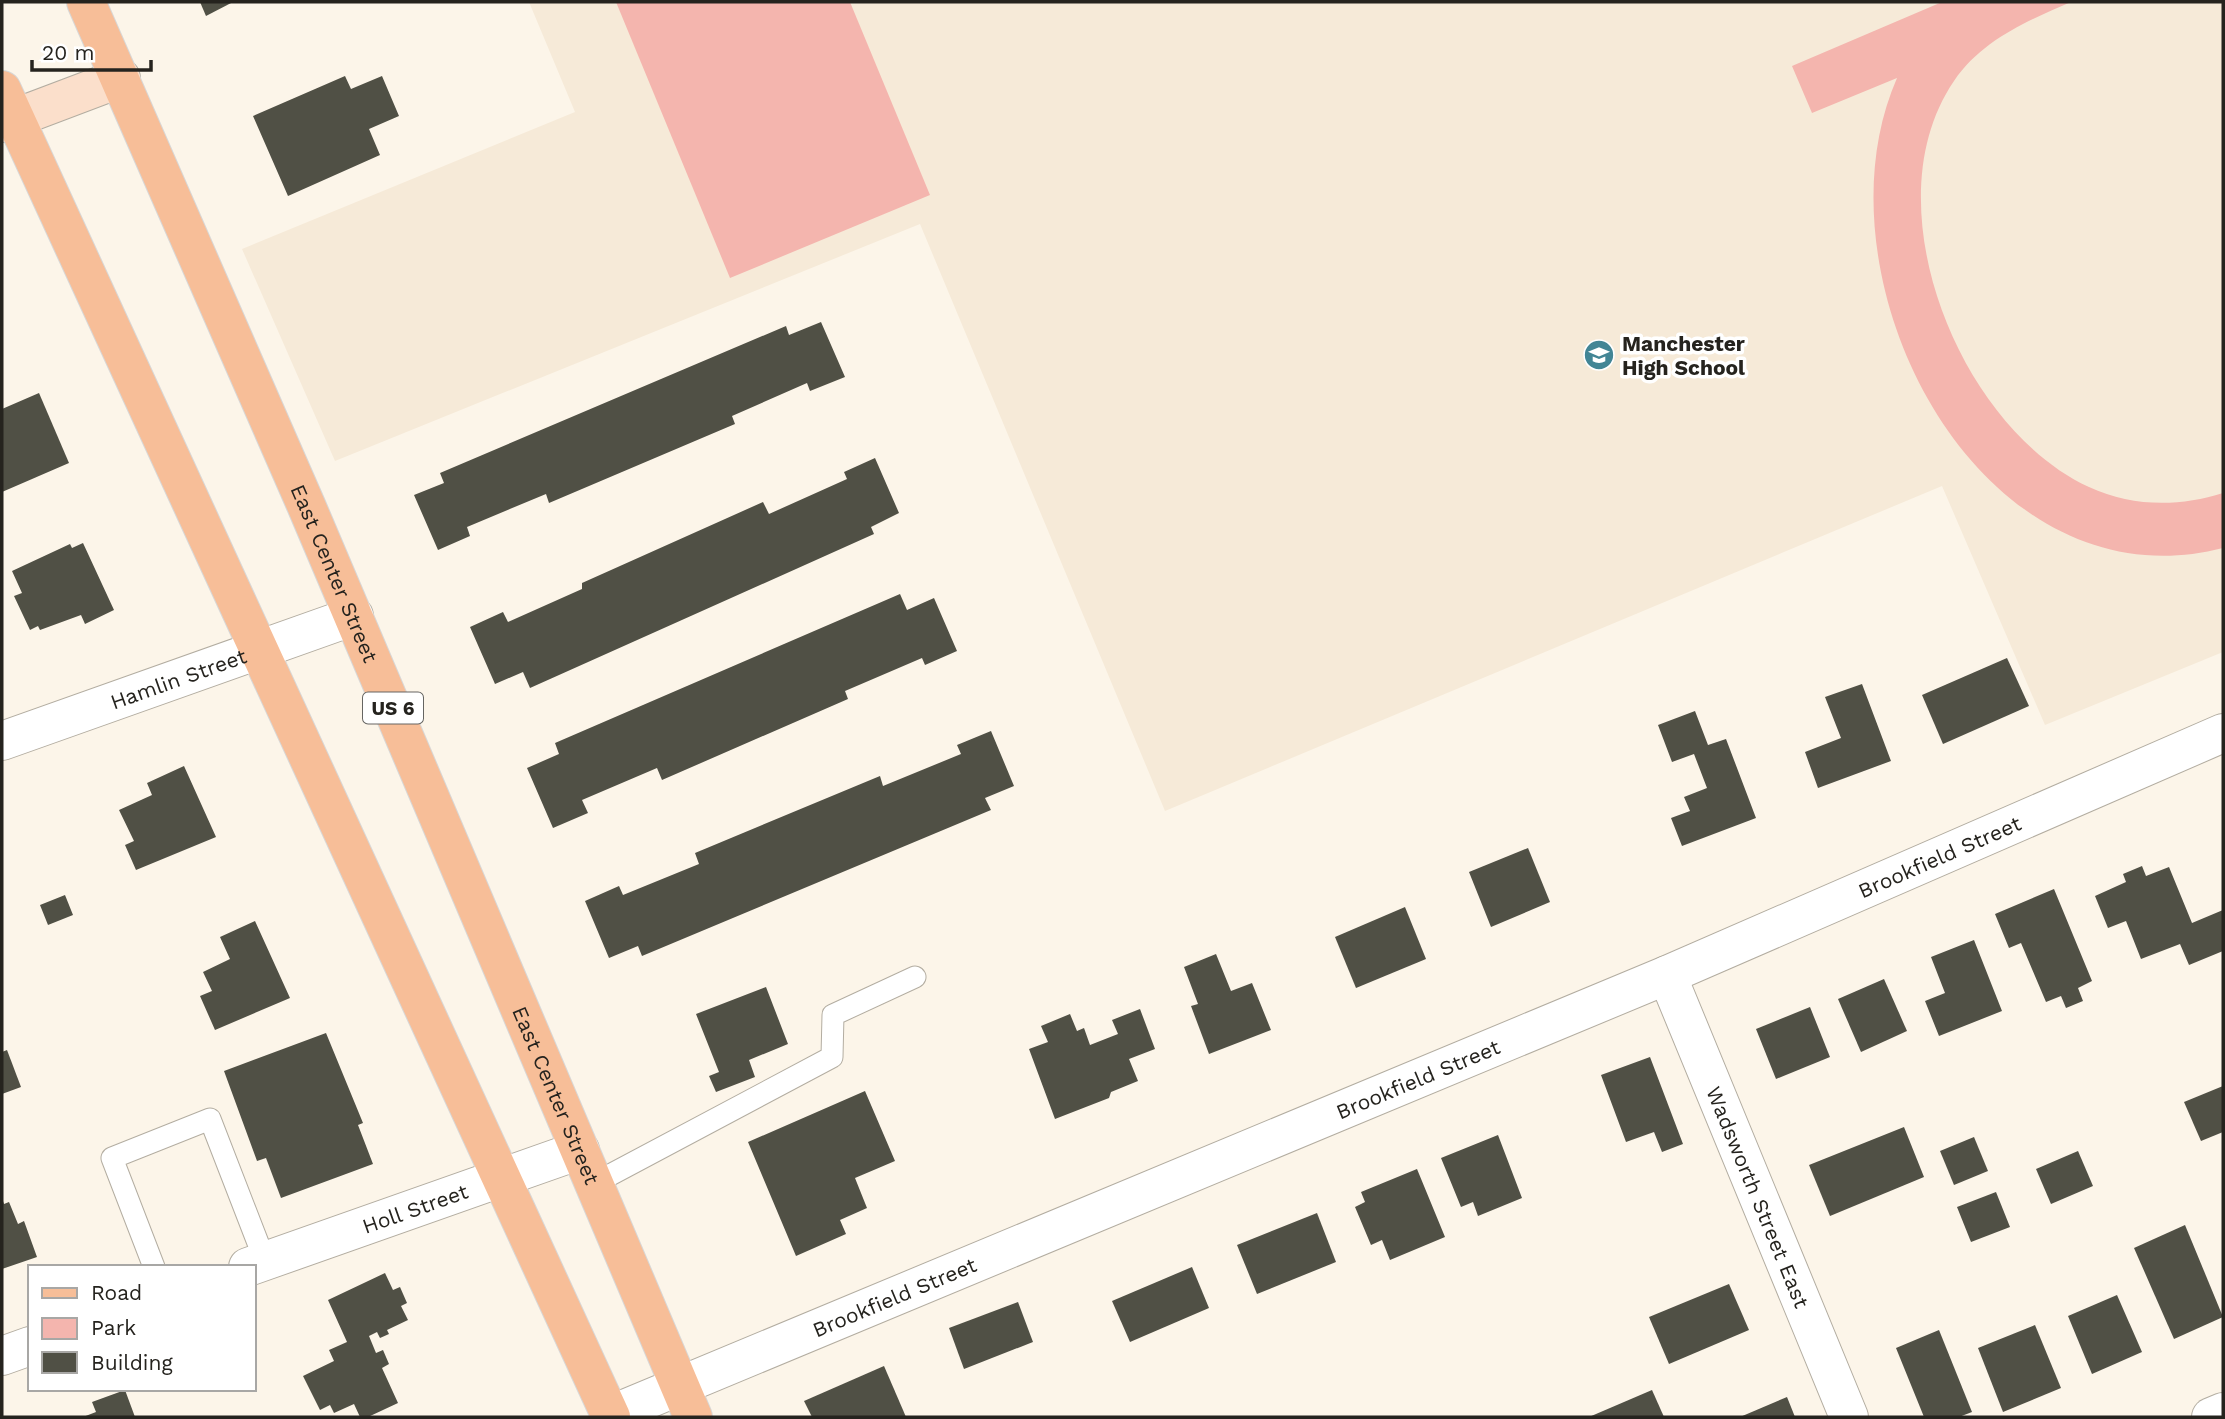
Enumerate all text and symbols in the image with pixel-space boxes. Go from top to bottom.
scale bar [32,28,150,72]
text: 20 m [42,40,94,65]
place label: Manchester High School [1622,331,1745,380]
school or university icon: Manchester High School [1582,338,1616,372]
street label: East Center Street [286,480,384,666]
street label: Hamlin Street [107,643,250,714]
road number: US 6 [363,692,423,723]
street label: Brookfield Street [1854,810,2025,903]
street label: East Center Street [508,1002,605,1188]
street label: Brookfield Street [1332,1033,1504,1124]
street label: Wadsworth Street East [1702,1082,1815,1312]
street label: Holl Street [359,1178,471,1238]
street label: Brookfield Street [809,1251,980,1342]
legend [28,1265,256,1391]
text: Road [91,1280,142,1305]
text: Park [91,1315,136,1340]
text: Building [91,1350,173,1375]

